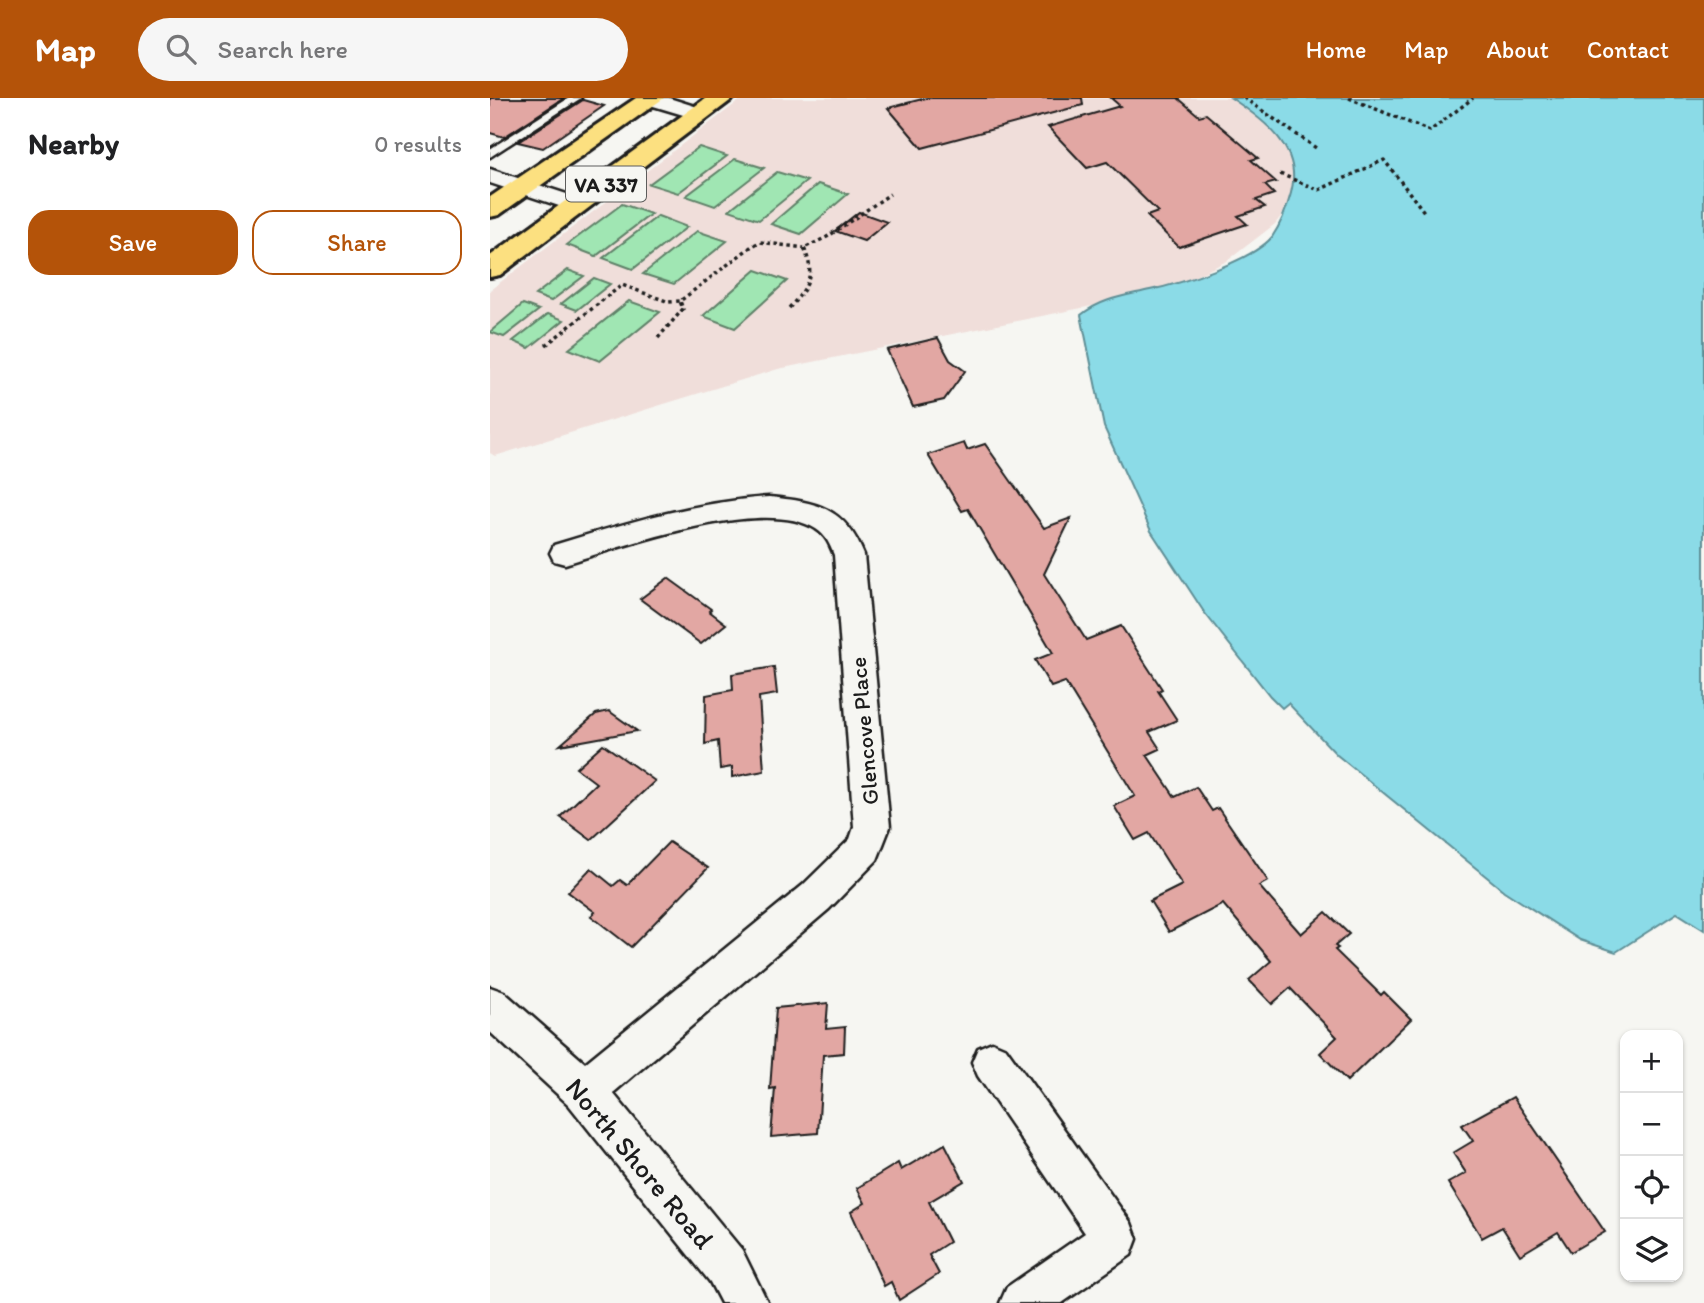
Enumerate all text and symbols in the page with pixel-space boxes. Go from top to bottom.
search box [138,18,628,81]
text: Map [35,30,96,69]
icon: search [162,30,200,68]
text: Search here [218,33,348,65]
text: Home [1306,35,1366,64]
text: Map [1404,35,1448,64]
text: About [1486,35,1549,64]
text: Contact [1587,35,1669,64]
text: Nearby [28,125,119,162]
text: 0 results [374,130,462,158]
road number: VA 337 [566,166,646,202]
button: Save [28,210,238,275]
button: Share [252,210,462,275]
street label: Glencove Place [844,656,884,806]
map controls [1620,1030,1683,1282]
button: + [1620,1030,1683,1093]
street label: North Shore Road [559,1071,721,1255]
button: − [1620,1093,1683,1156]
button: locate [1620,1156,1683,1219]
button: layers [1620,1219,1683,1282]

